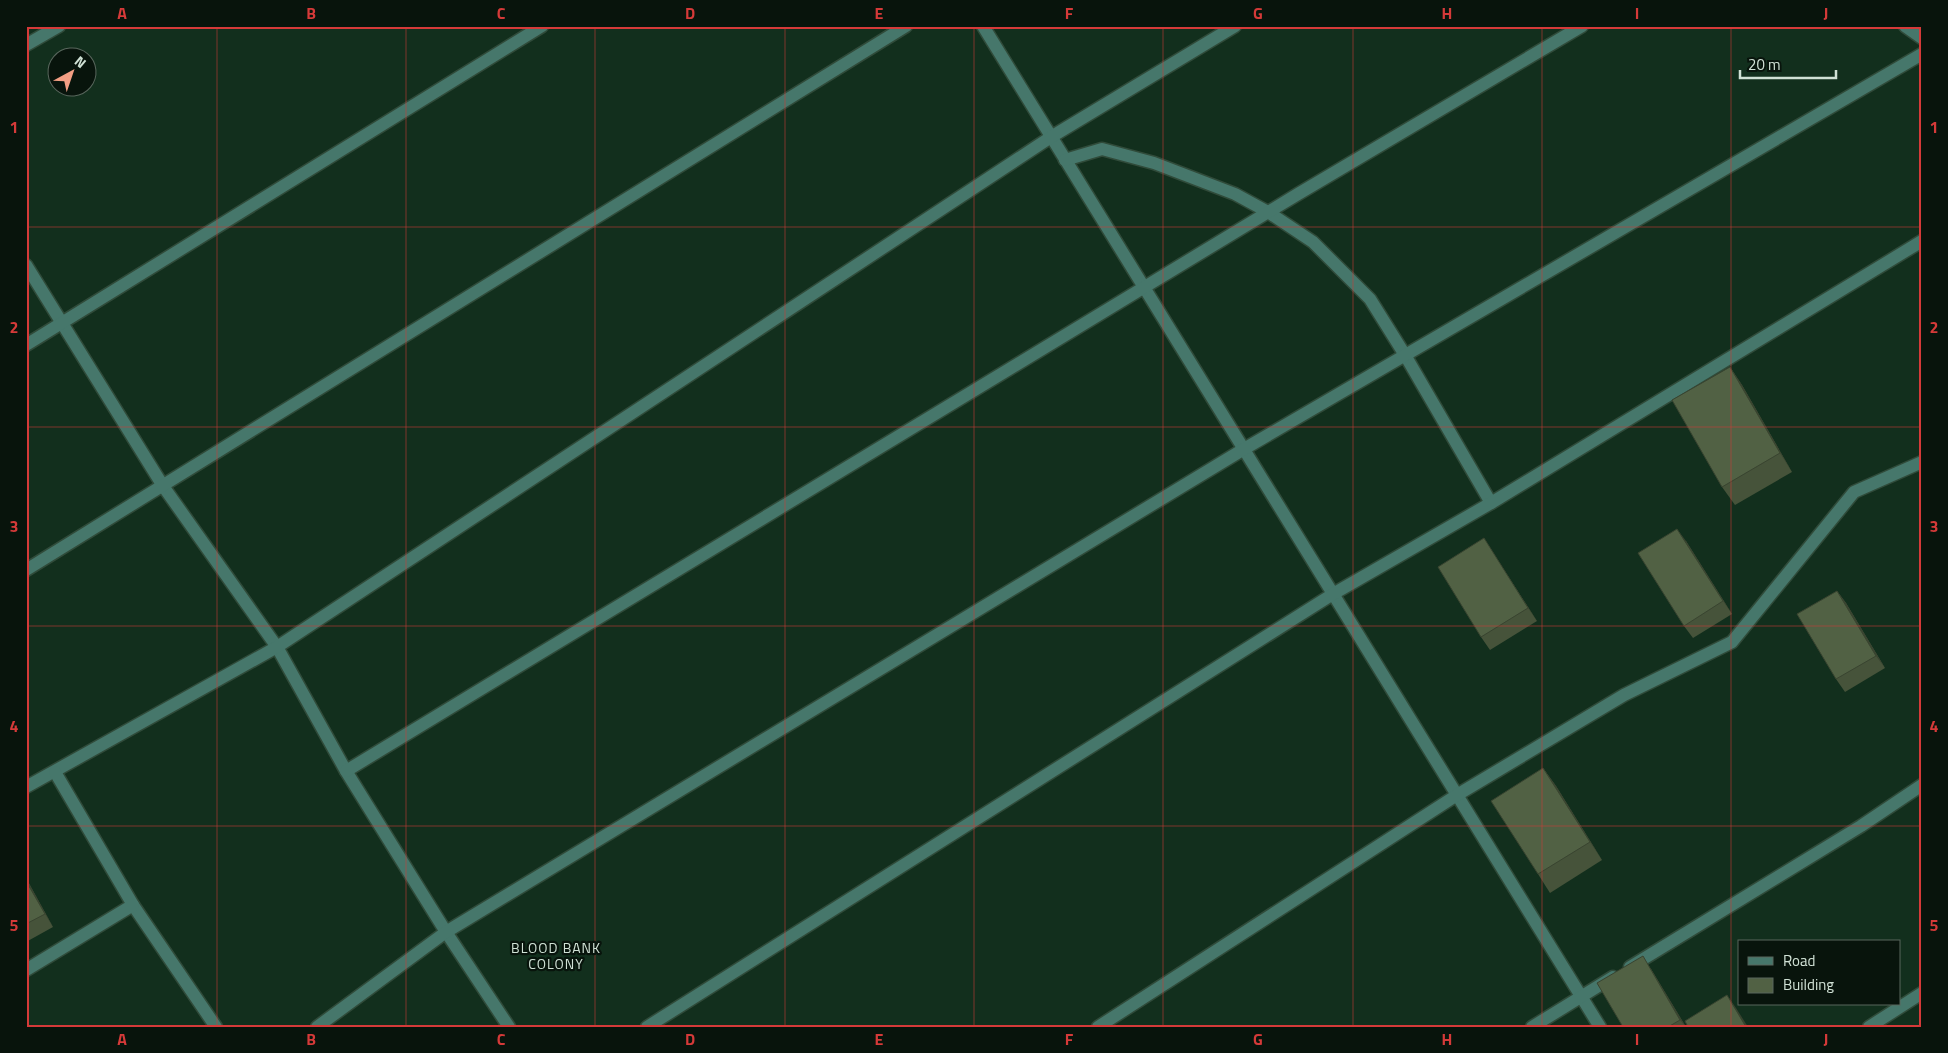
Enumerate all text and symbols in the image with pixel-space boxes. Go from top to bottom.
text: A [117,1,127,25]
text: B [306,1,316,25]
text: C [497,1,506,25]
text: D [685,1,695,25]
text: E [875,1,884,25]
text: F [1065,1,1074,25]
text: G [1253,1,1263,25]
text: H [1442,1,1452,25]
text: I [1635,1,1639,25]
text: J [1824,1,1828,25]
north arrow [48,48,98,98]
scale bar [1740,48,1837,80]
text: N [70,50,91,73]
text: 20 m [1748,53,1781,76]
text: 1 [10,115,18,139]
text: 1 [1930,115,1938,139]
text: 2 [10,315,18,339]
text: 2 [1930,315,1938,339]
text: 3 [10,514,18,538]
text: 3 [1930,514,1938,538]
text: 4 [10,714,19,738]
text: 4 [1930,714,1939,738]
text: 5 [10,913,19,937]
text: 5 [1930,913,1939,937]
district label: BLOOD BANK COLONY [511,937,601,974]
legend [1738,940,1900,1006]
text: Road [1783,949,1815,972]
text: Building [1783,973,1834,996]
text: A [117,1027,127,1051]
text: B [306,1027,316,1051]
text: C [497,1027,506,1051]
text: D [685,1027,695,1051]
text: E [875,1027,884,1051]
text: F [1065,1027,1074,1051]
text: G [1253,1027,1263,1051]
text: H [1442,1027,1452,1051]
text: I [1635,1027,1639,1051]
text: J [1824,1027,1828,1051]

